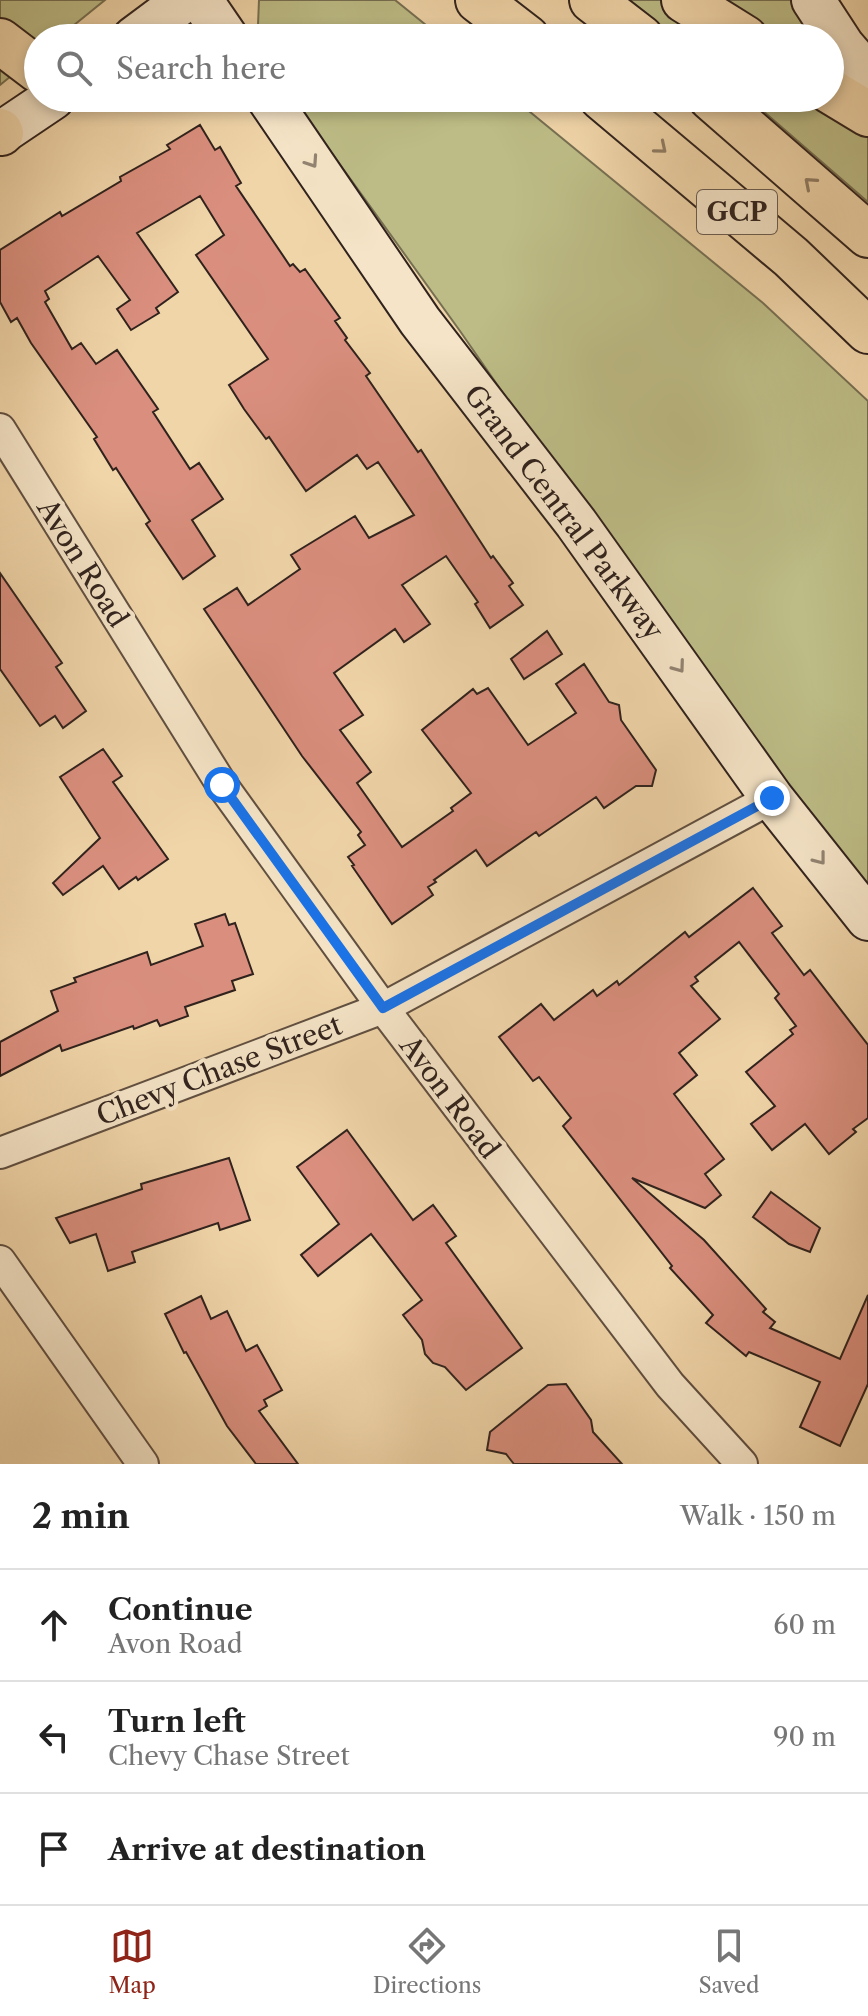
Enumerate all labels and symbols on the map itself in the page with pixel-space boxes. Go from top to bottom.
one-way arrow [652,138,667,153]
one-way arrow [302,154,317,168]
one-way arrow [804,178,819,193]
road number: GCP [697,190,777,234]
street label: Grand Central Parkway [457,378,671,646]
street label: Avon Road [30,492,136,633]
one-way arrow [669,658,684,673]
route start [204,767,240,803]
route end [754,780,790,816]
one-way arrow [811,850,825,865]
street label: Chevy Chase Street [91,1007,347,1132]
street label: Avon Road [392,1028,507,1165]

